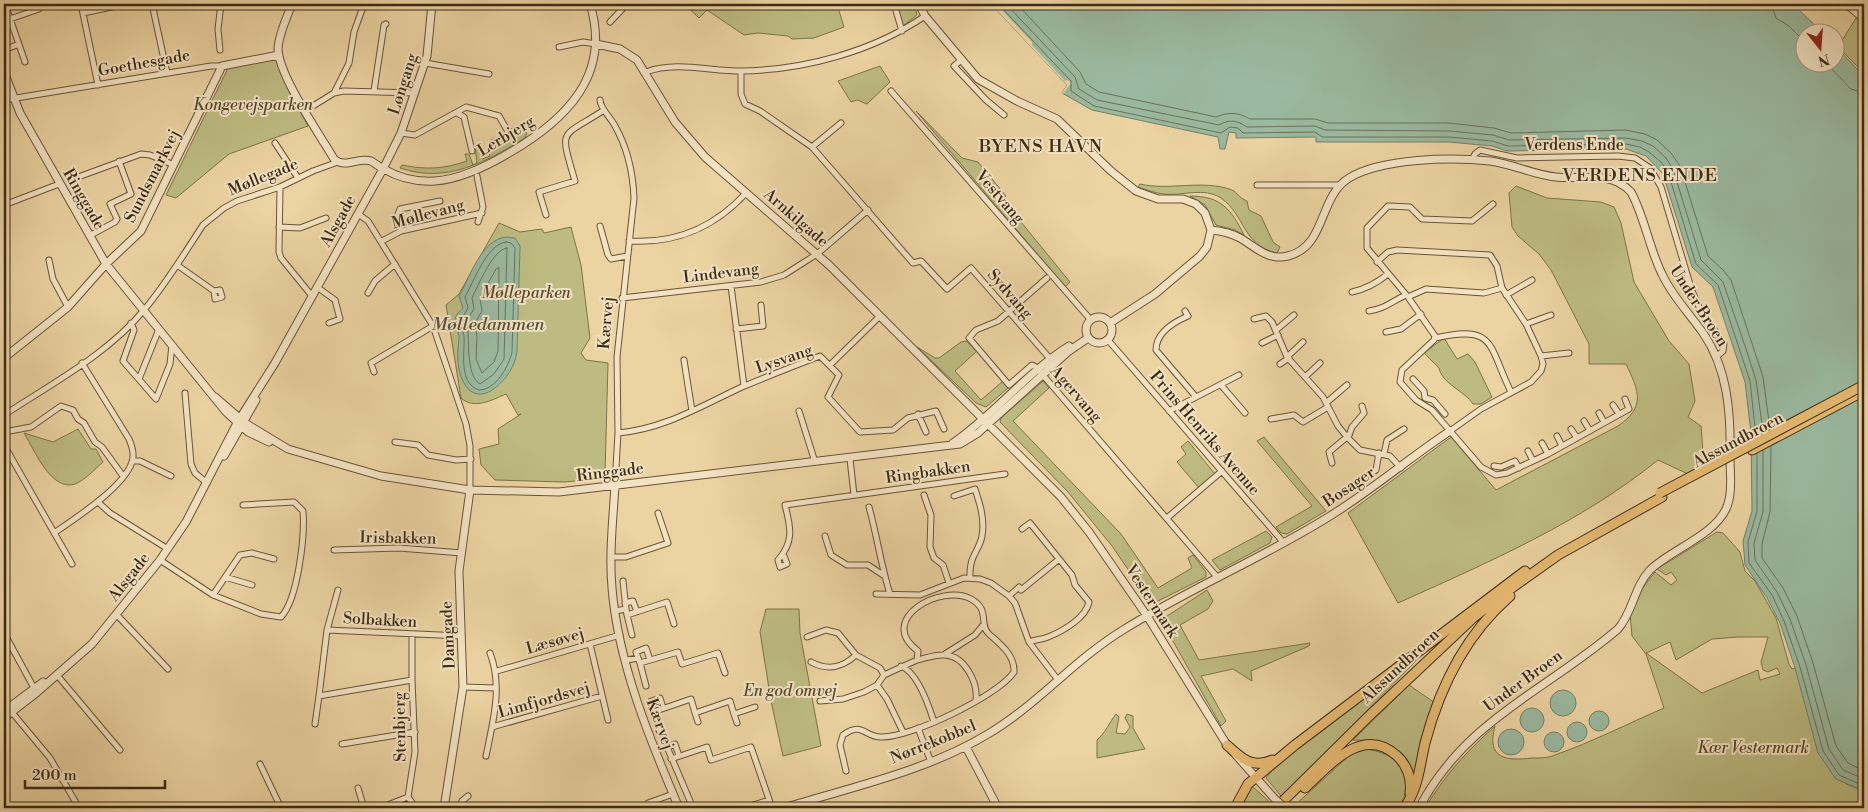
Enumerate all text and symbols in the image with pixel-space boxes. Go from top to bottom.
north arrow [1796,22,1846,72]
street label: Goethesgade [97,45,191,81]
text: N [1816,49,1831,70]
street label: Løngang [384,50,423,117]
park label: Kongevejsparken [193,95,314,115]
street label: Lerbjerg [474,111,539,161]
street label: Sundsmarkvej [120,126,184,226]
district label: BYENS HAVN [978,135,1103,158]
street label: Verdens Ende [1523,135,1624,155]
street label: Møllegade [225,154,301,200]
district label: VERDENS ENDE [1561,164,1718,187]
street label: Ringgade [58,165,110,233]
street label: Vestvang [971,165,1029,229]
street label: Arnkilgade [759,184,833,252]
street label: Alsgade [315,192,360,251]
street label: Møllevang [389,195,467,233]
street label: Lindevang [682,258,761,288]
street label: Under Broen [1665,262,1733,351]
street label: Sydvang [983,265,1038,324]
park label: Mølleparken [481,283,572,303]
street label: Kærvej [594,296,618,350]
water label: Mølledammen [431,313,545,336]
street label: Lysvang [753,340,816,378]
street label: Agervang [1045,361,1107,427]
street label: Prins Henriks Avenue [1146,367,1264,499]
street label: Alssundbroen [1688,407,1787,473]
street label: Ringbakken [884,456,972,488]
street label: Ringgade [575,458,645,486]
street label: Bosager [1318,462,1379,512]
street label: Irisbakken [359,527,437,549]
street label: Alsgade [103,549,154,606]
street label: Vestermark [1120,560,1184,643]
street label: Damgade [436,600,460,670]
street label: Solbakken [342,608,418,632]
street label: Læsøvej [524,623,586,659]
street label: Alssundbroen [1356,624,1444,708]
street label: Under Broen [1480,645,1567,716]
street label: Limfjordsvej [496,677,592,723]
park label: En god omvej [742,681,837,701]
street label: Stenbjerg [389,691,411,762]
street label: Kærvej [642,696,678,752]
street label: Nørrekobbel [887,716,979,768]
park label: Kær Vestermark [1697,738,1809,758]
scale bar [25,757,165,789]
text: 200 m [32,766,77,785]

